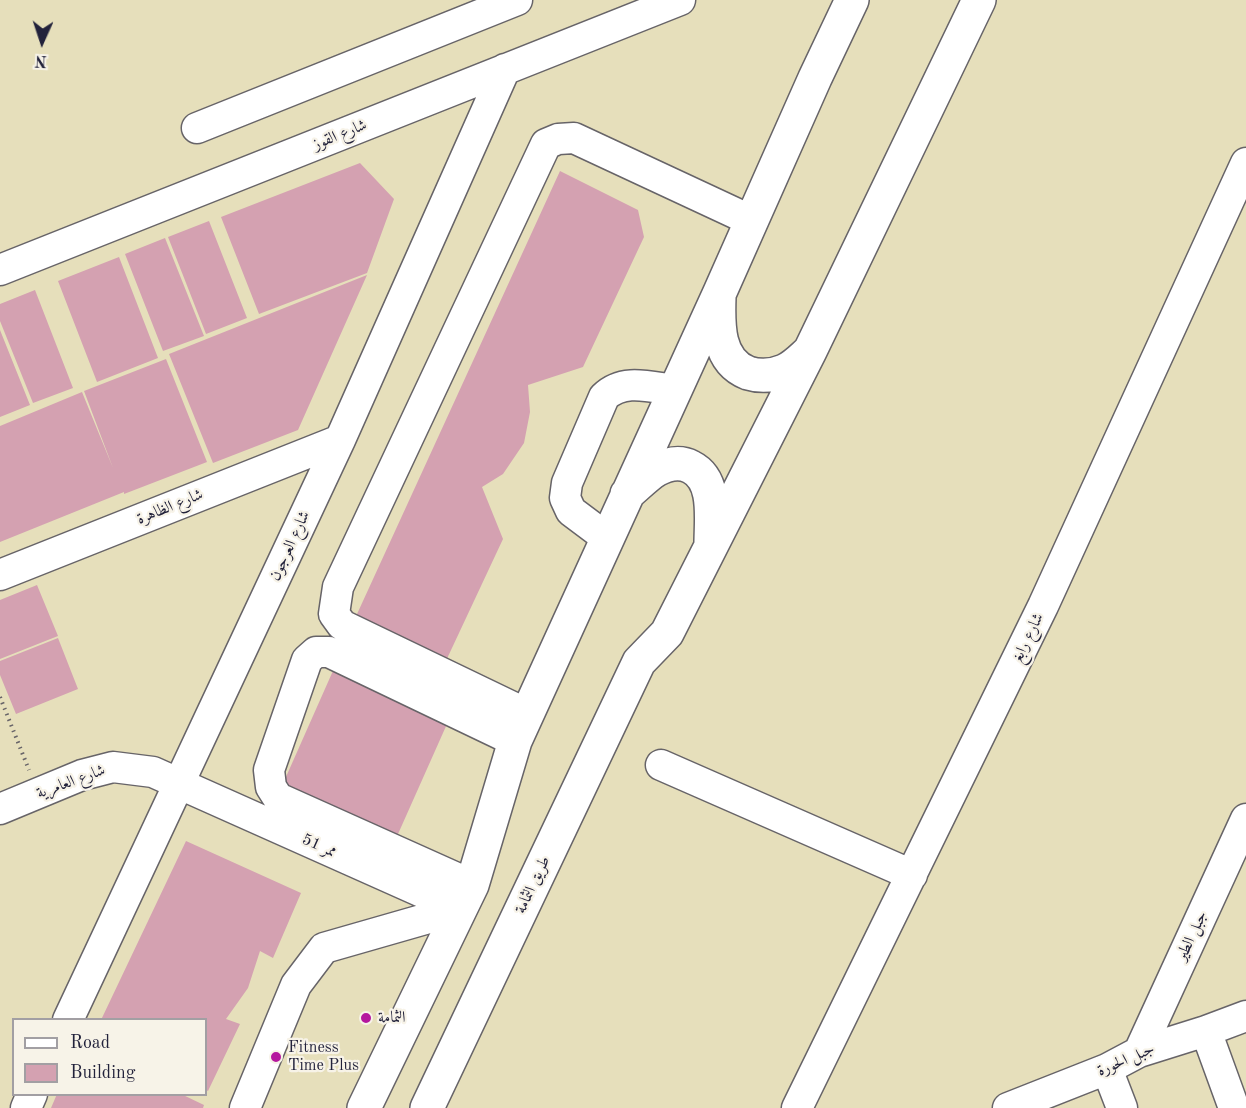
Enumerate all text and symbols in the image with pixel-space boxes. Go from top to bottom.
north arrow [12,12,72,72]
text: N [35,52,48,68]
street label: شارع القوز [310,116,370,154]
street label: شارع الظاهرة [134,485,206,529]
street label: شارع العرجون [265,508,315,584]
street label: شارع رابغ [1008,610,1048,666]
street label: شارع العامرية [34,761,108,803]
street label: ممر 51 [299,830,339,862]
street label: طريق الثمامة [511,853,555,917]
street label: جبل الطير [1172,908,1212,964]
place label: الثمامة [378,1008,405,1028]
marker: الثمامة [359,1011,373,1025]
legend [12,1018,207,1096]
text: Road [70,1034,110,1052]
place label: Fitness Time Plus [288,1038,359,1076]
street label: جبل الحورة [1094,1039,1158,1081]
marker: Fitness Time Plus [269,1050,283,1064]
text: Building [70,1064,135,1082]

